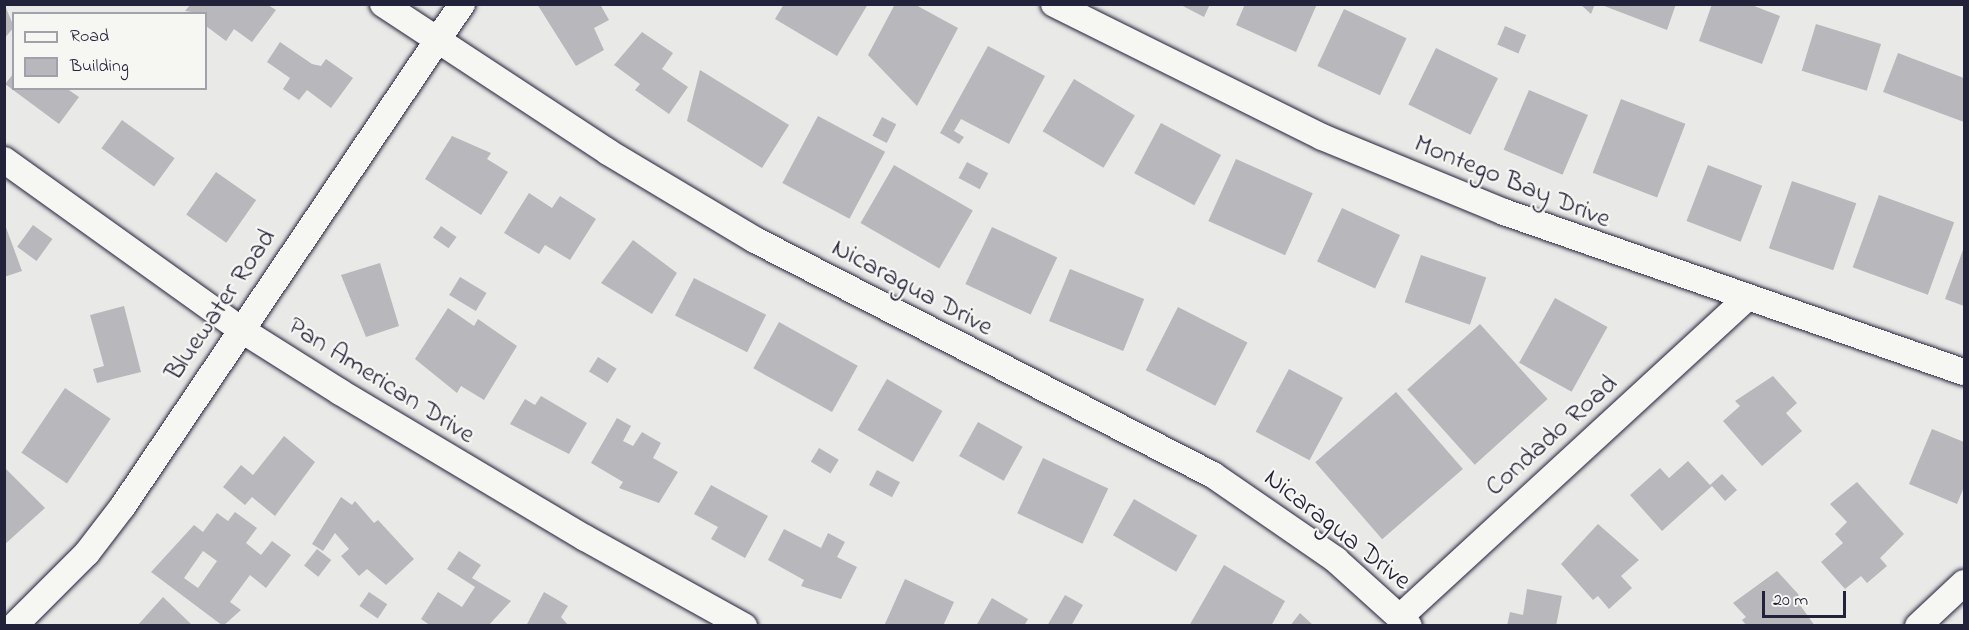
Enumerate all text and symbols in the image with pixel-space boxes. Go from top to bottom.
legend [12,12,207,90]
text: Road [70,24,109,50]
text: Building [70,54,129,80]
street label: Montego Bay Drive [1409,128,1615,236]
street label: Bluewater Road [158,223,284,387]
street label: Nicaragua Drive [826,232,998,344]
street label: Pan American Drive [281,310,481,452]
street label: Condado Road [1479,368,1625,504]
street label: Nicaragua Drive [1257,462,1417,598]
scale bar [1765,579,1849,617]
text: 20 m [1773,588,1808,614]

